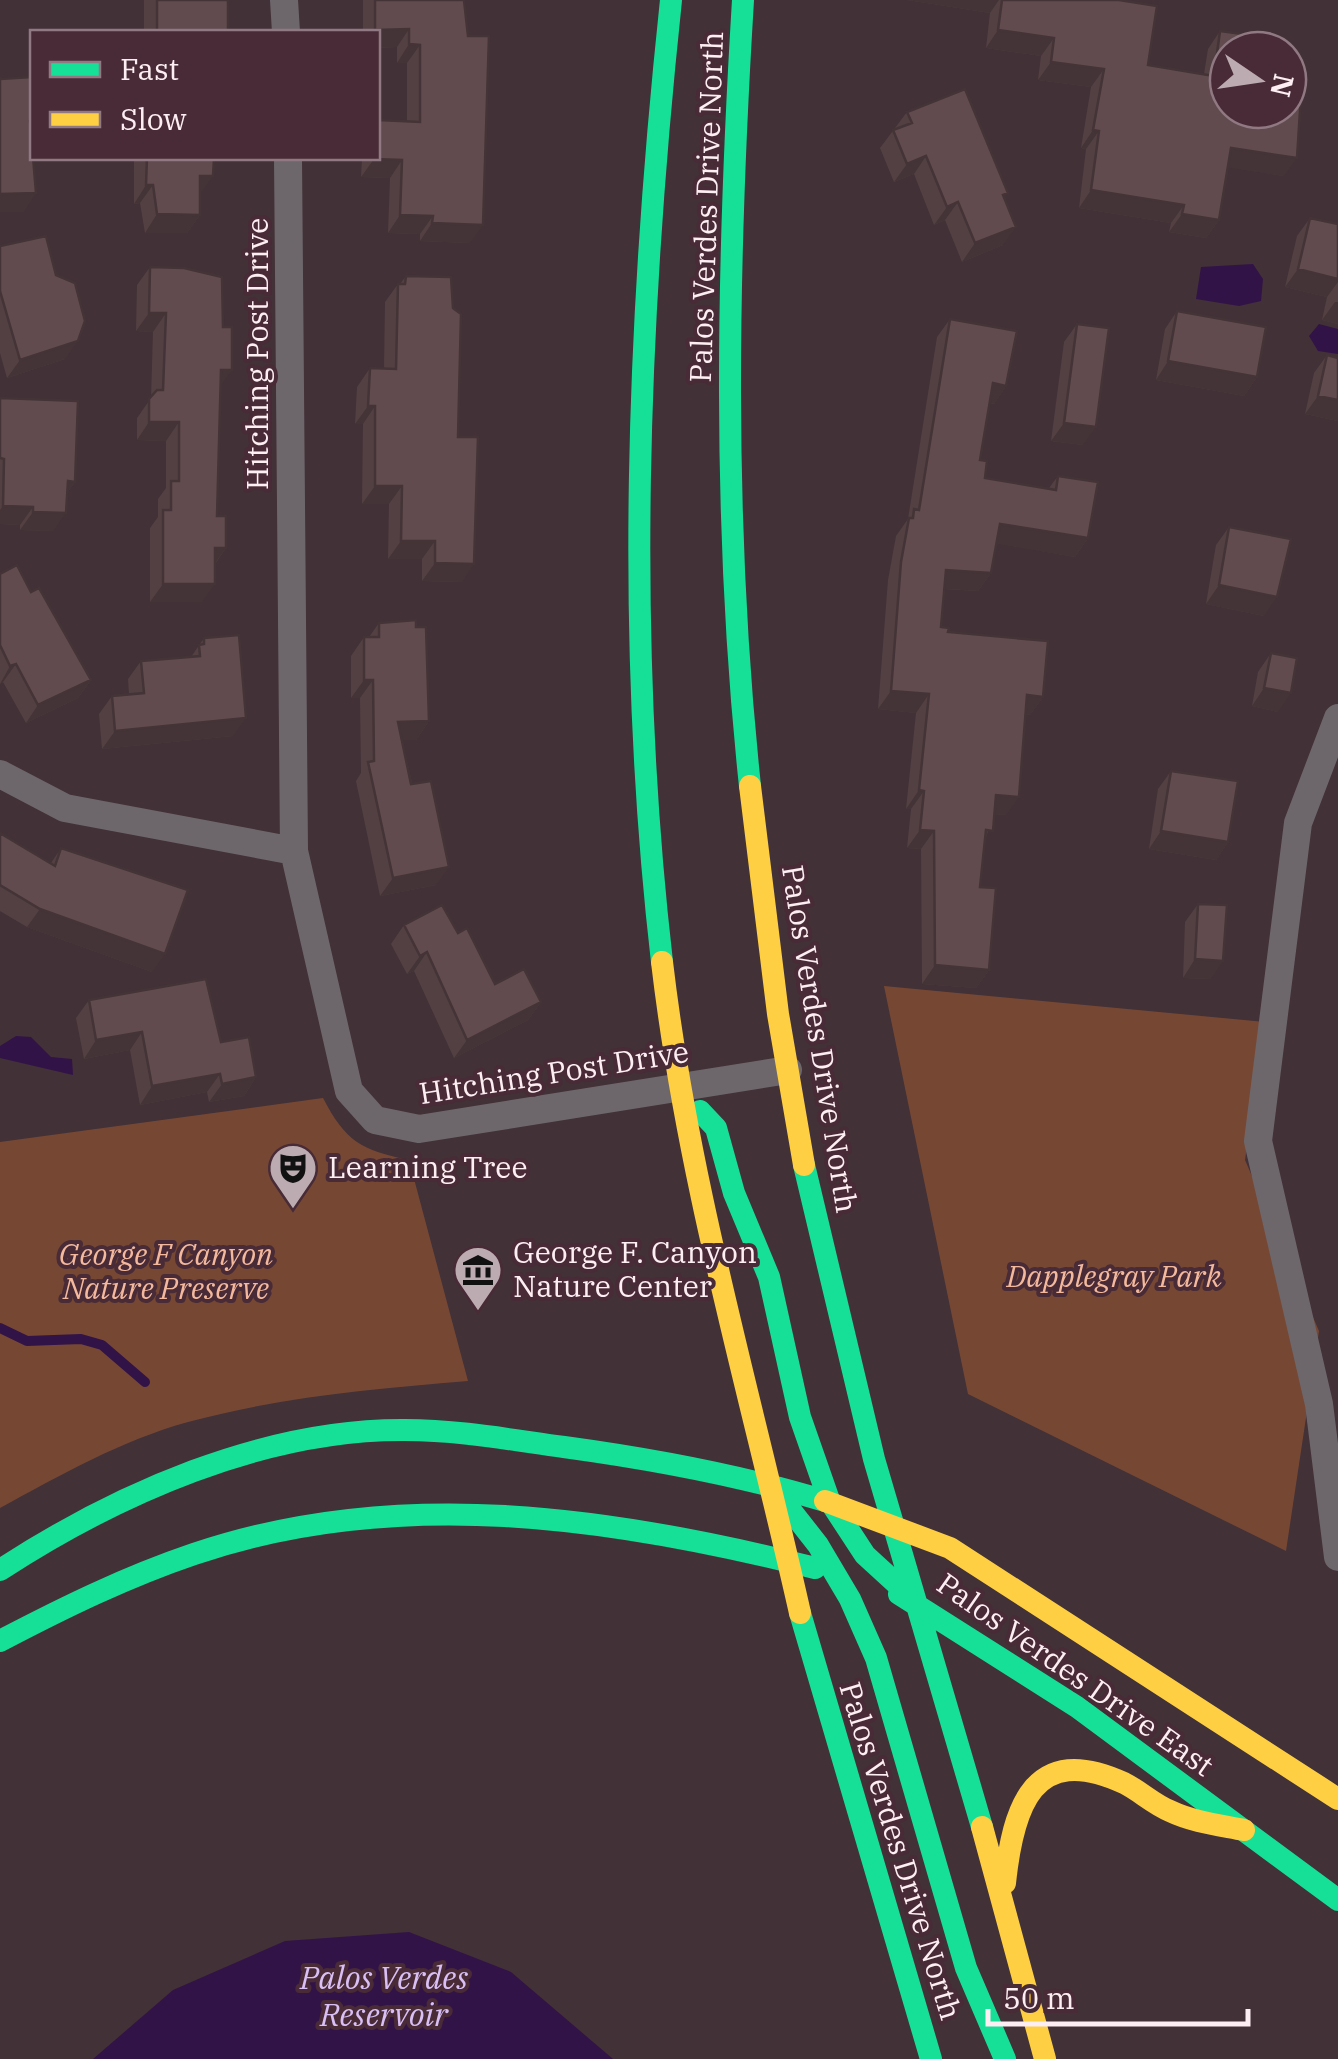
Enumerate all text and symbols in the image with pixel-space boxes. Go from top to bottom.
legend [30,30,380,160]
north arrow [1208,30,1308,130]
street label: Palos Verdes Drive North [680,31,731,383]
text: Fast [120,49,179,88]
text: N [1262,71,1303,101]
text: Slow [120,99,187,138]
street label: Hitching Post Drive [237,218,276,490]
street label: Palos Verdes Drive North [774,862,867,1215]
street label: Hitching Post Drive [416,1031,691,1112]
theatre icon: Learning Tree [267,1142,319,1210]
place label: Learning Tree [328,1147,528,1186]
place label: George F. Canyon Nature Center [513,1232,757,1305]
park label: George F Canyon Nature Preserve [59,1234,273,1307]
museum icon: George F. Canyon Nature Center [452,1244,504,1312]
park label: Dapplegray Park [1005,1256,1222,1295]
street label: Palos Verdes Drive East [930,1563,1222,1784]
street label: Palos Verdes Drive North [831,1677,971,2024]
water label: Palos Verdes Reservoir [299,1956,468,2035]
scale bar [988,1964,1248,2026]
text: 50 m [1003,1978,1075,2017]

